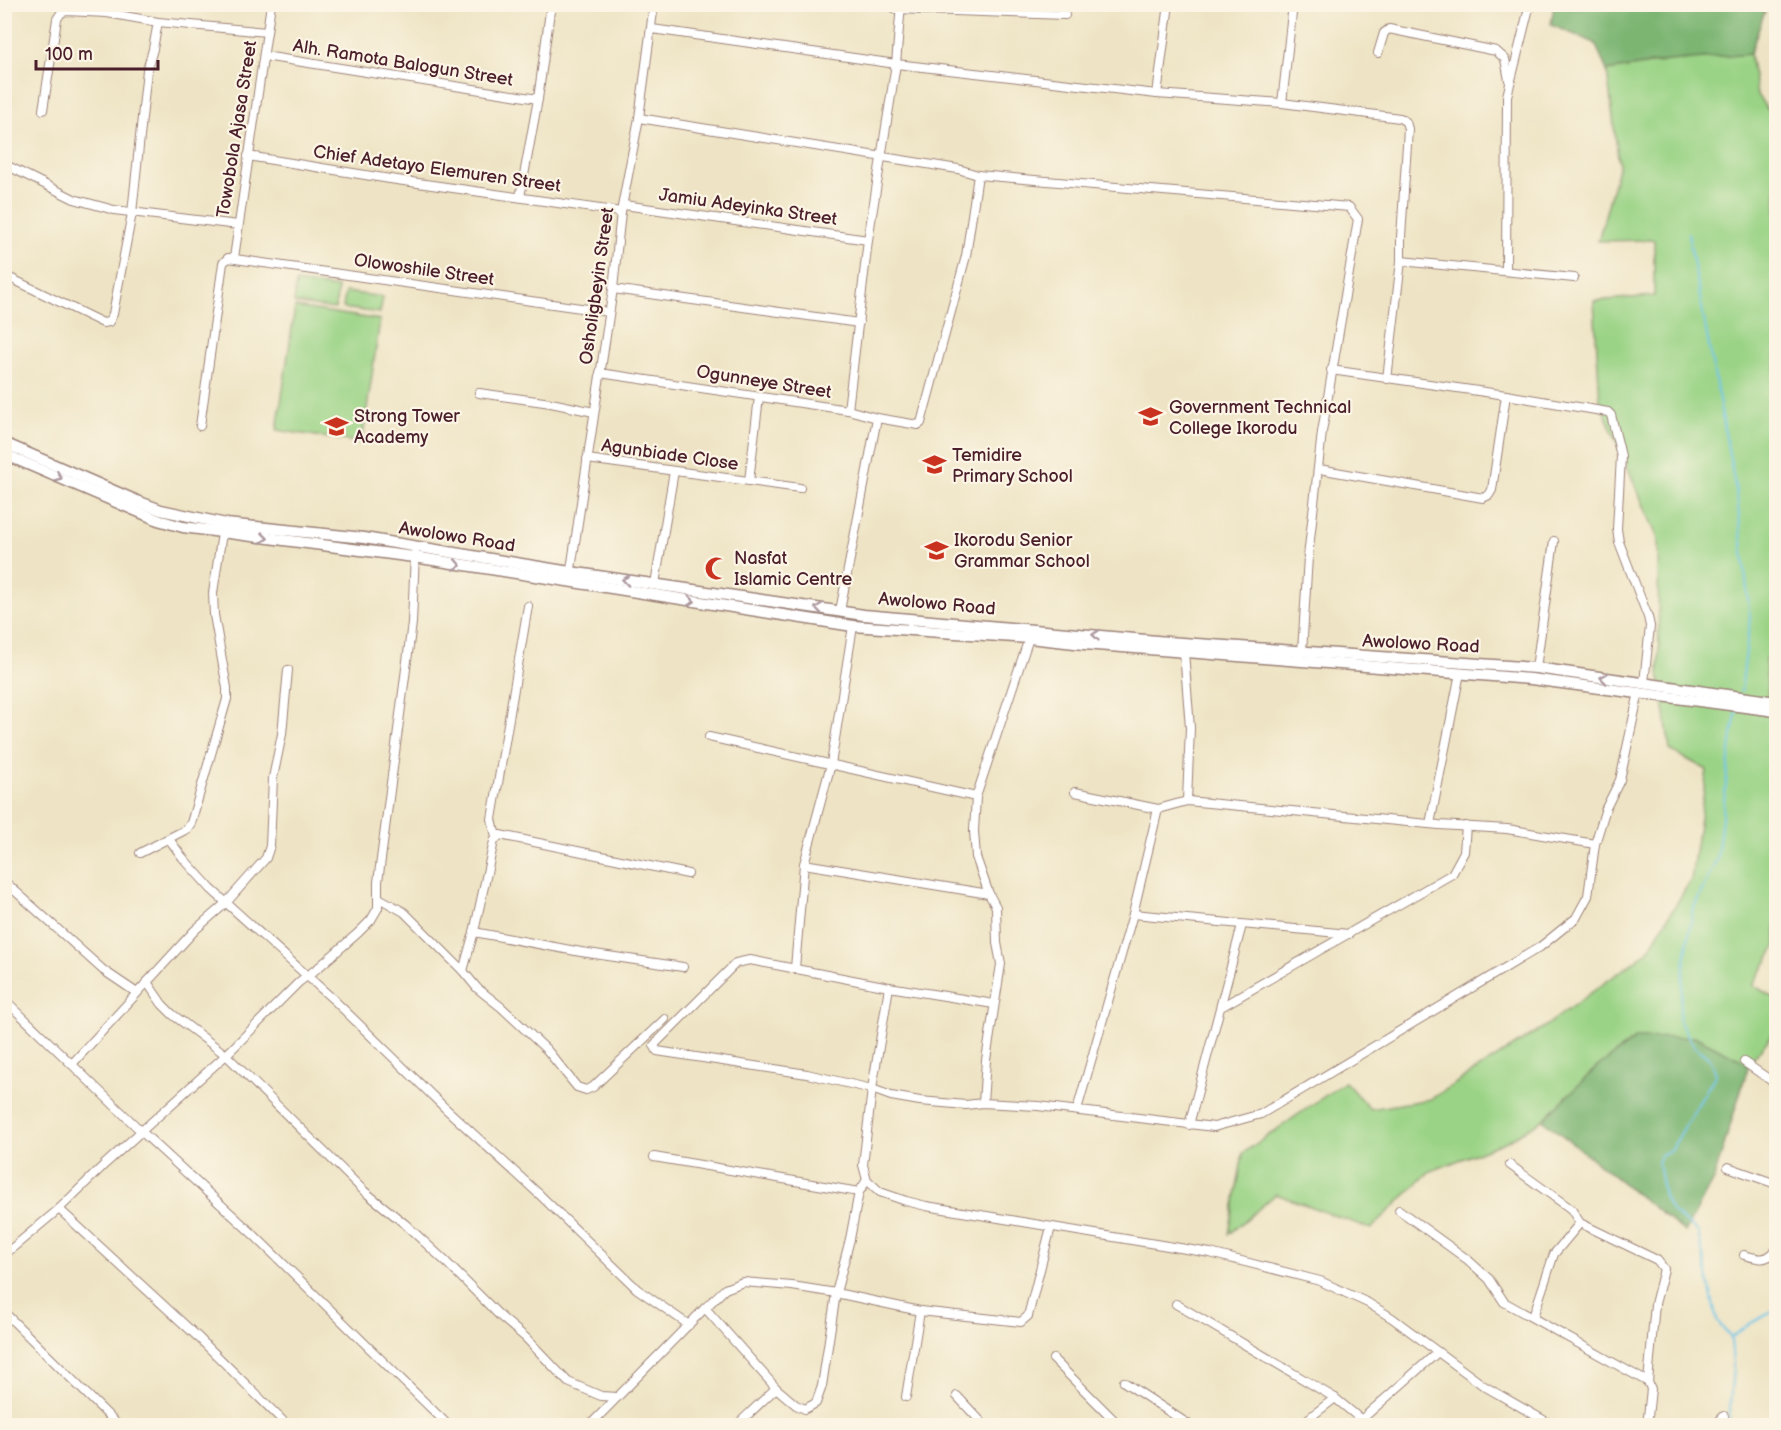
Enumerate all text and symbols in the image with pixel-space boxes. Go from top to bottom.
scale bar [36,33,158,71]
street label: Alh. Ramota Balogun Street [292,35,515,91]
street label: Towobola Ajasa Street [213,38,261,219]
text: 100 m [45,44,93,65]
street label: Chief Adetayo Elemuren Street [312,141,563,197]
street label: Jamiu Adeyinka Street [658,184,839,230]
street label: Osholigbeyin Street [576,206,618,366]
street label: Olowoshile Street [352,250,496,290]
street label: Ogunneye Street [695,361,833,403]
place label: Government Technical College Ikorodu [1169,397,1351,439]
school or university icon: Government Technical College Ikorodu [1138,404,1164,430]
place label: Strong Tower Academy [354,406,460,448]
school or university icon: Strong Tower Academy [323,413,349,439]
street label: Agunbiade Close [600,435,740,475]
place label: Temidire Primary School [952,445,1073,487]
school or university icon: Temidire Primary School [921,452,947,478]
one-way arrow [52,470,63,482]
street label: Awolowo Road [397,517,517,557]
place label: Ikorodu Senior Grammar School [954,530,1090,572]
one-way arrow [259,531,268,543]
school or university icon: Ikorodu Senior Grammar School [923,537,949,563]
place label: Nasfat Islamic Centre [734,548,852,590]
mosque icon: Nasfat Islamic Centre [703,555,729,581]
one-way arrow [451,558,461,571]
one-way arrow [621,574,630,586]
street label: Awolowo Road [878,588,996,620]
one-way arrow [686,594,695,606]
one-way arrow [814,603,823,615]
one-way arrow [1092,629,1101,642]
street label: Awolowo Road [1362,630,1480,658]
one-way arrow [1600,672,1609,684]

